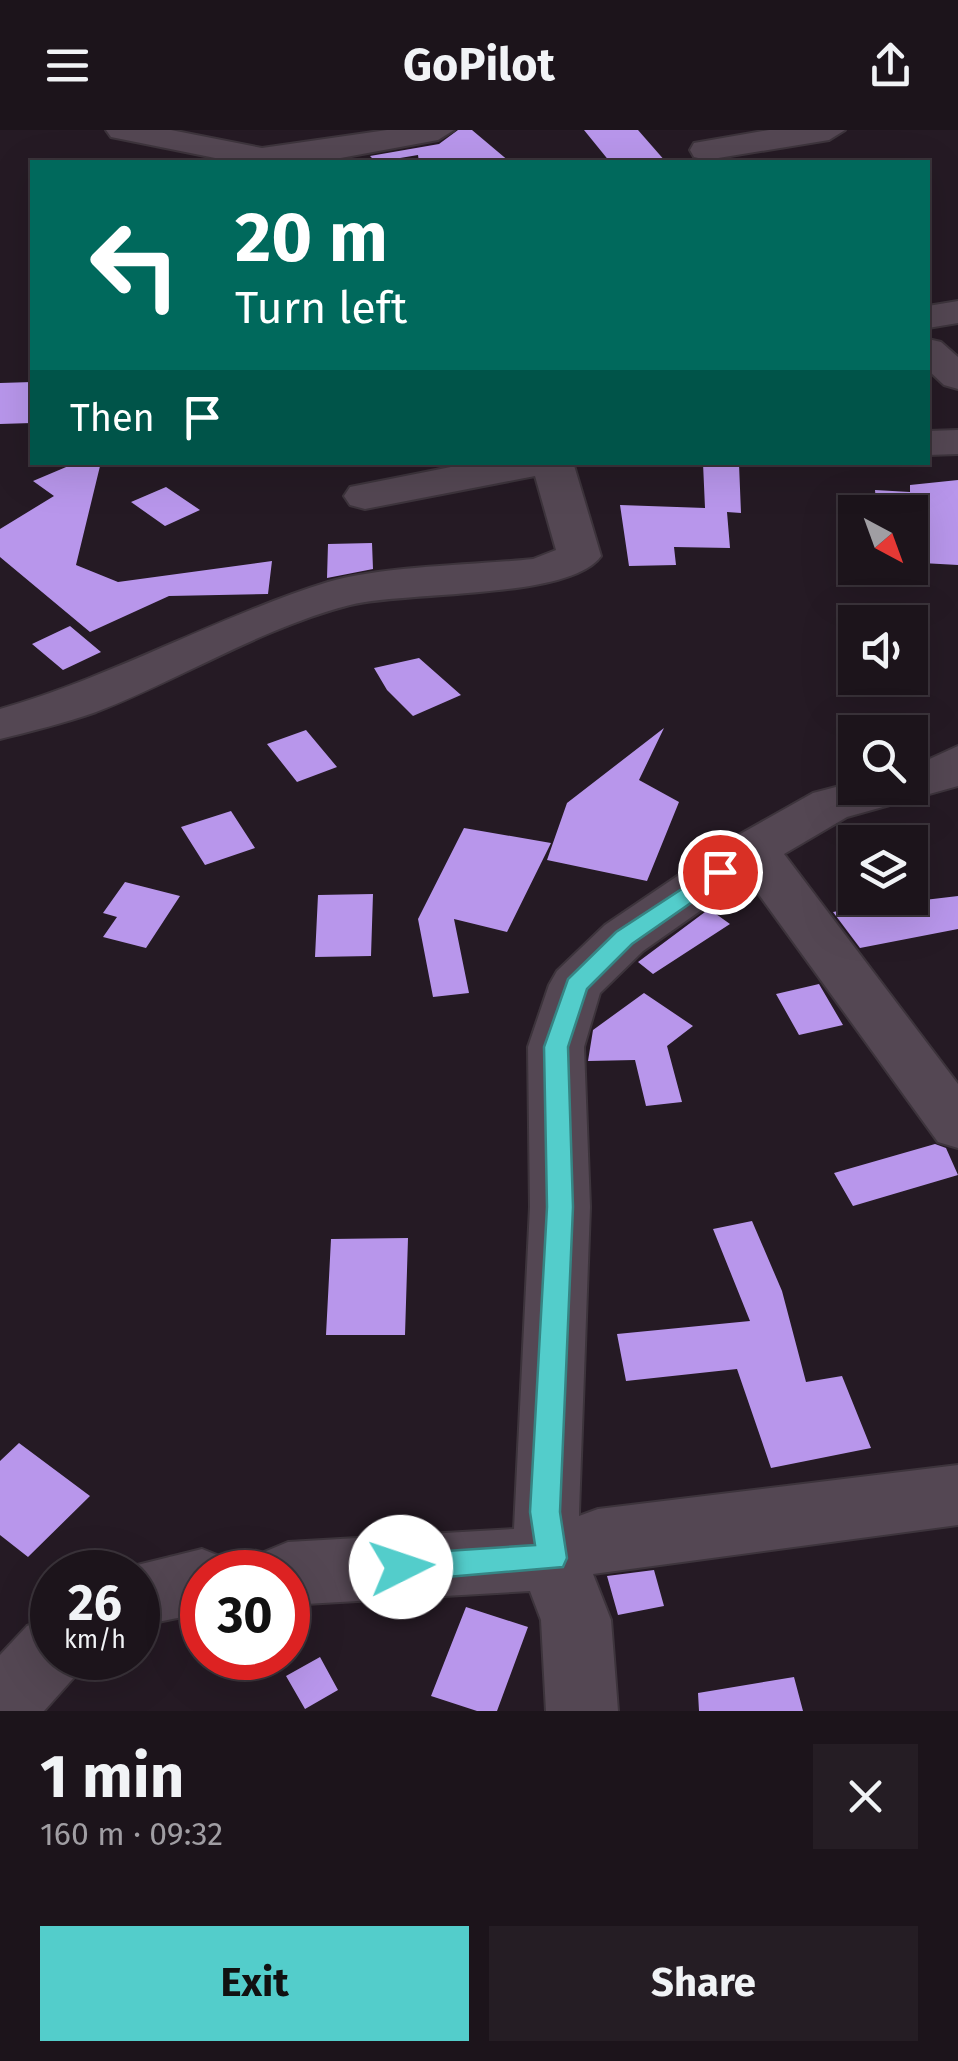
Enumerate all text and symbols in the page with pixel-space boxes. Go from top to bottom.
icon: menu [40,38,95,93]
text: GoPilot [403,38,555,92]
icon: share [863,38,918,93]
text: 20 m [235,196,388,280]
icon: left [70,200,200,330]
text: Turn left [235,281,407,335]
icon: arrive [175,390,230,445]
text: Then [70,395,155,441]
north arrow [838,495,928,585]
map controls [838,495,928,915]
button: sound [838,605,928,695]
button: search [838,715,928,805]
button: layers [838,825,928,915]
pin [678,830,763,915]
icon: arrive [693,845,748,900]
position arrow [349,1515,453,1619]
speed limit sign: 30 [180,1550,310,1680]
text: 26 [68,1573,122,1633]
text: km/h [64,1625,126,1655]
text: 1 min [40,1741,184,1813]
button: close [813,1744,918,1849]
text: 160 m · 09:32 [40,1815,223,1853]
button: Exit [40,1926,469,2041]
button: Share [489,1926,918,2041]

